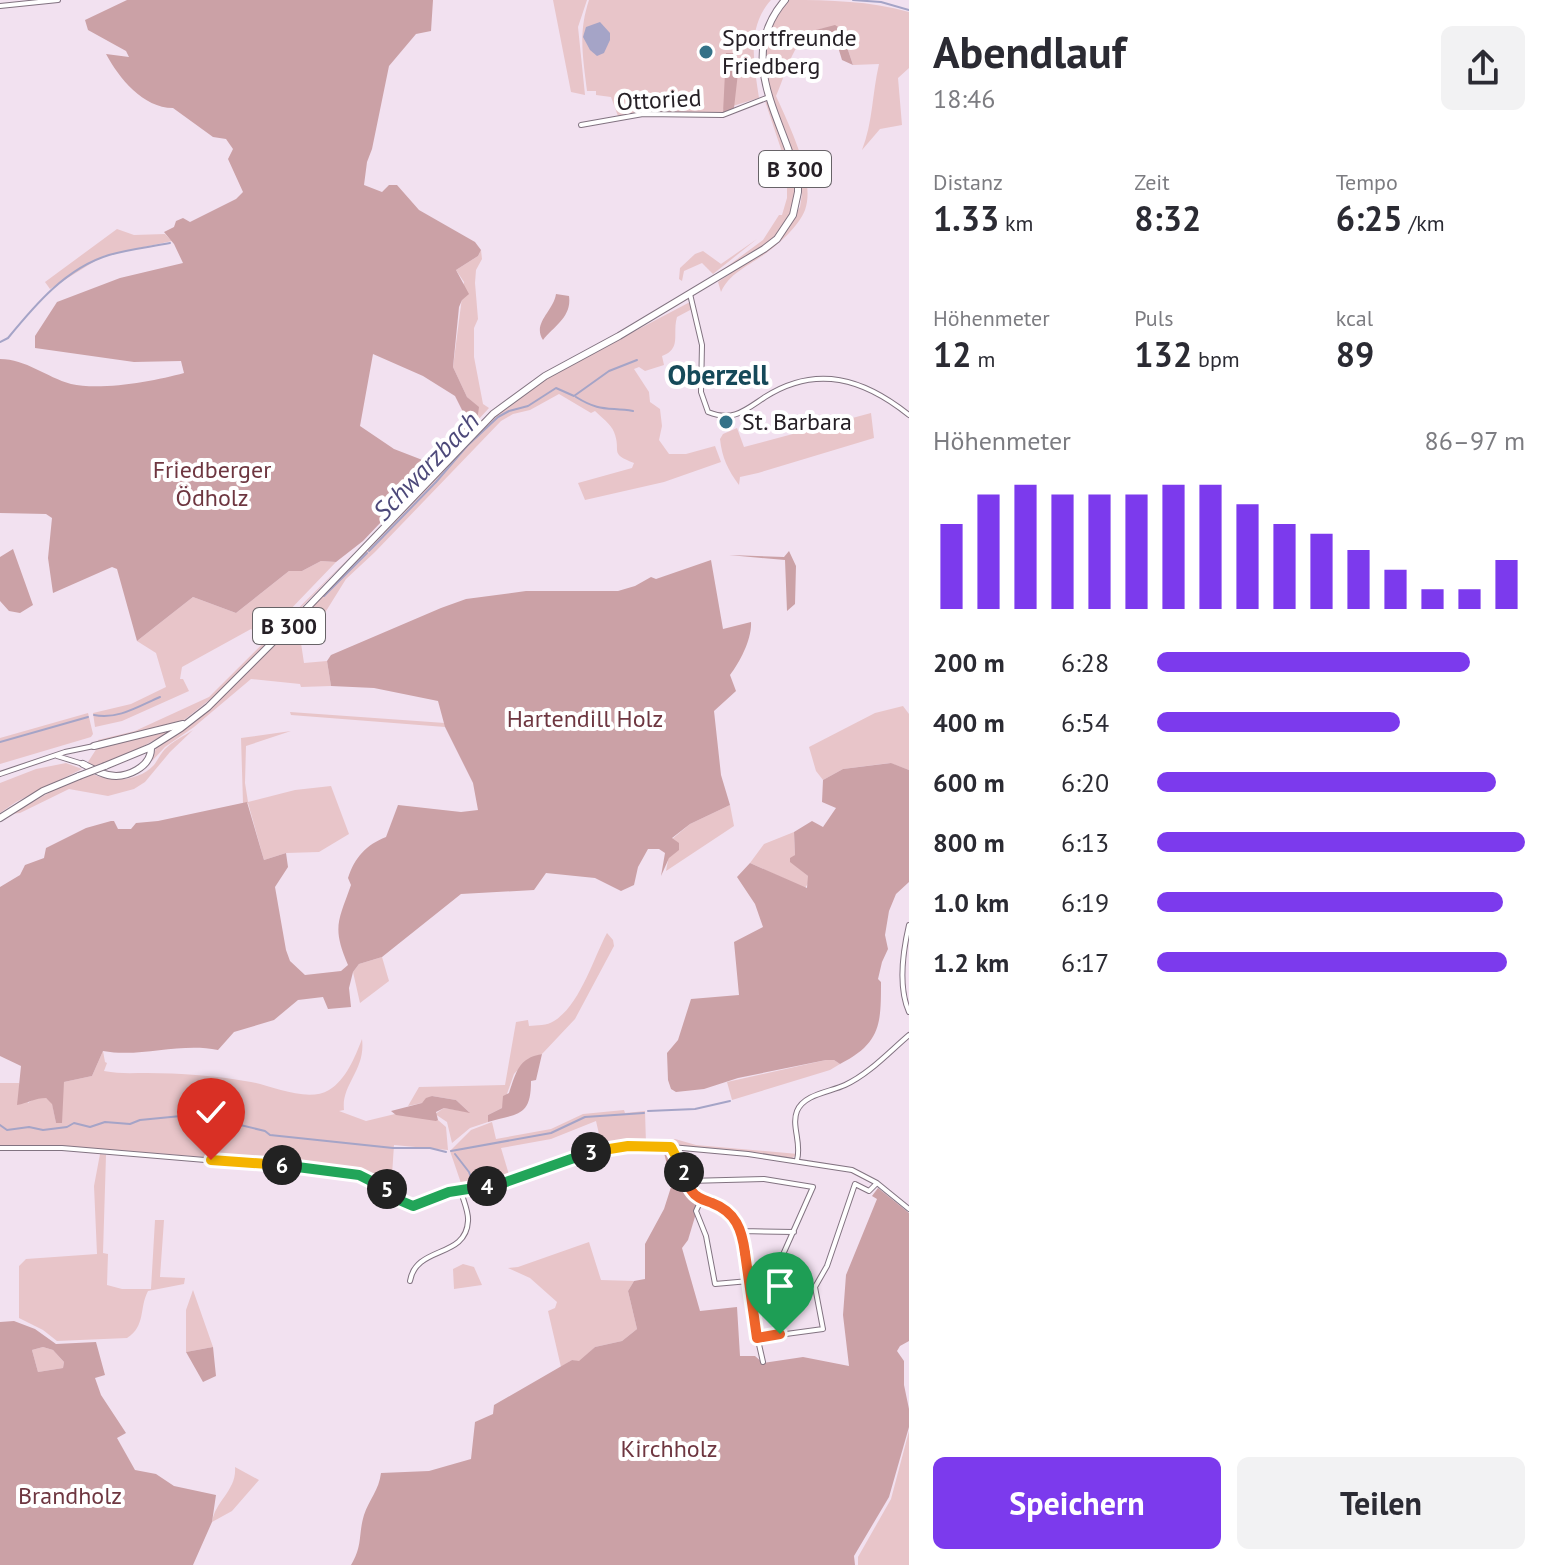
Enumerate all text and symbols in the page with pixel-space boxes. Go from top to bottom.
place label: Sportfreunde Friedberg [722,22,857,81]
text: Abendlauf [933,23,1126,80]
button: share [1441,26,1525,110]
marker: Sportfreunde Friedberg [697,43,715,61]
street label: Ottoried [616,82,702,117]
text: 18:46 [933,82,995,115]
road number: B 300 [759,151,831,187]
text: Distanz [933,168,1003,196]
text: Zeit [1134,168,1170,196]
text: Tempo [1336,168,1398,196]
text: 1.33 [933,196,999,240]
text: 8:32 [1134,196,1201,240]
text: 6:25 [1336,196,1403,240]
text: km [999,209,1033,237]
text: /km [1403,209,1445,237]
text: Höhenmeter [933,304,1050,332]
text: Puls [1134,304,1173,332]
text: kcal [1336,304,1373,332]
text: 12 [933,332,972,376]
text: 132 [1134,332,1192,376]
text: 89 [1336,332,1374,376]
text: m [972,345,995,373]
text: bpm [1192,345,1240,373]
district label: Oberzell [667,356,769,393]
water label: Schwarzbach [366,404,486,527]
place label: St. Barbara [742,406,852,437]
marker: St. Barbara [717,413,735,431]
text: Höhenmeter [933,424,1071,457]
text: 86–97 m [1425,424,1525,457]
park label: Friedberger Ödholz [153,454,271,513]
road number: B 300 [253,608,325,644]
text: 200 m [933,646,1005,679]
text: 6:28 [1061,646,1109,679]
park label: Hartendill Holz [507,703,663,734]
text: 400 m [933,706,1005,739]
text: 6:54 [1061,706,1109,739]
text: 600 m [933,766,1005,799]
text: 6:20 [1061,766,1109,799]
text: 800 m [933,826,1005,859]
text: 6:13 [1061,826,1109,859]
text: 1.0 km [933,886,1009,919]
text: 6:19 [1061,886,1109,919]
text: 1.2 km [933,946,1009,979]
text: 6:17 [1061,946,1109,979]
pin [177,1078,245,1160]
icon: check [189,1090,233,1134]
pin: 3 [571,1132,611,1172]
text: 3 [585,1138,597,1166]
pin: 6 [262,1145,302,1185]
text: 6 [276,1151,288,1179]
pin: 2 [664,1152,704,1192]
text: 2 [678,1158,690,1186]
pin: 4 [467,1166,507,1206]
pin: 5 [367,1169,407,1209]
text: 4 [481,1172,493,1200]
text: 5 [381,1175,393,1203]
pin [746,1252,814,1334]
icon: arrive [758,1264,802,1308]
park label: Kirchholz [621,1433,717,1464]
button: Speichern [933,1457,1221,1549]
button: Teilen [1237,1457,1525,1549]
park label: Brandholz [18,1480,122,1511]

